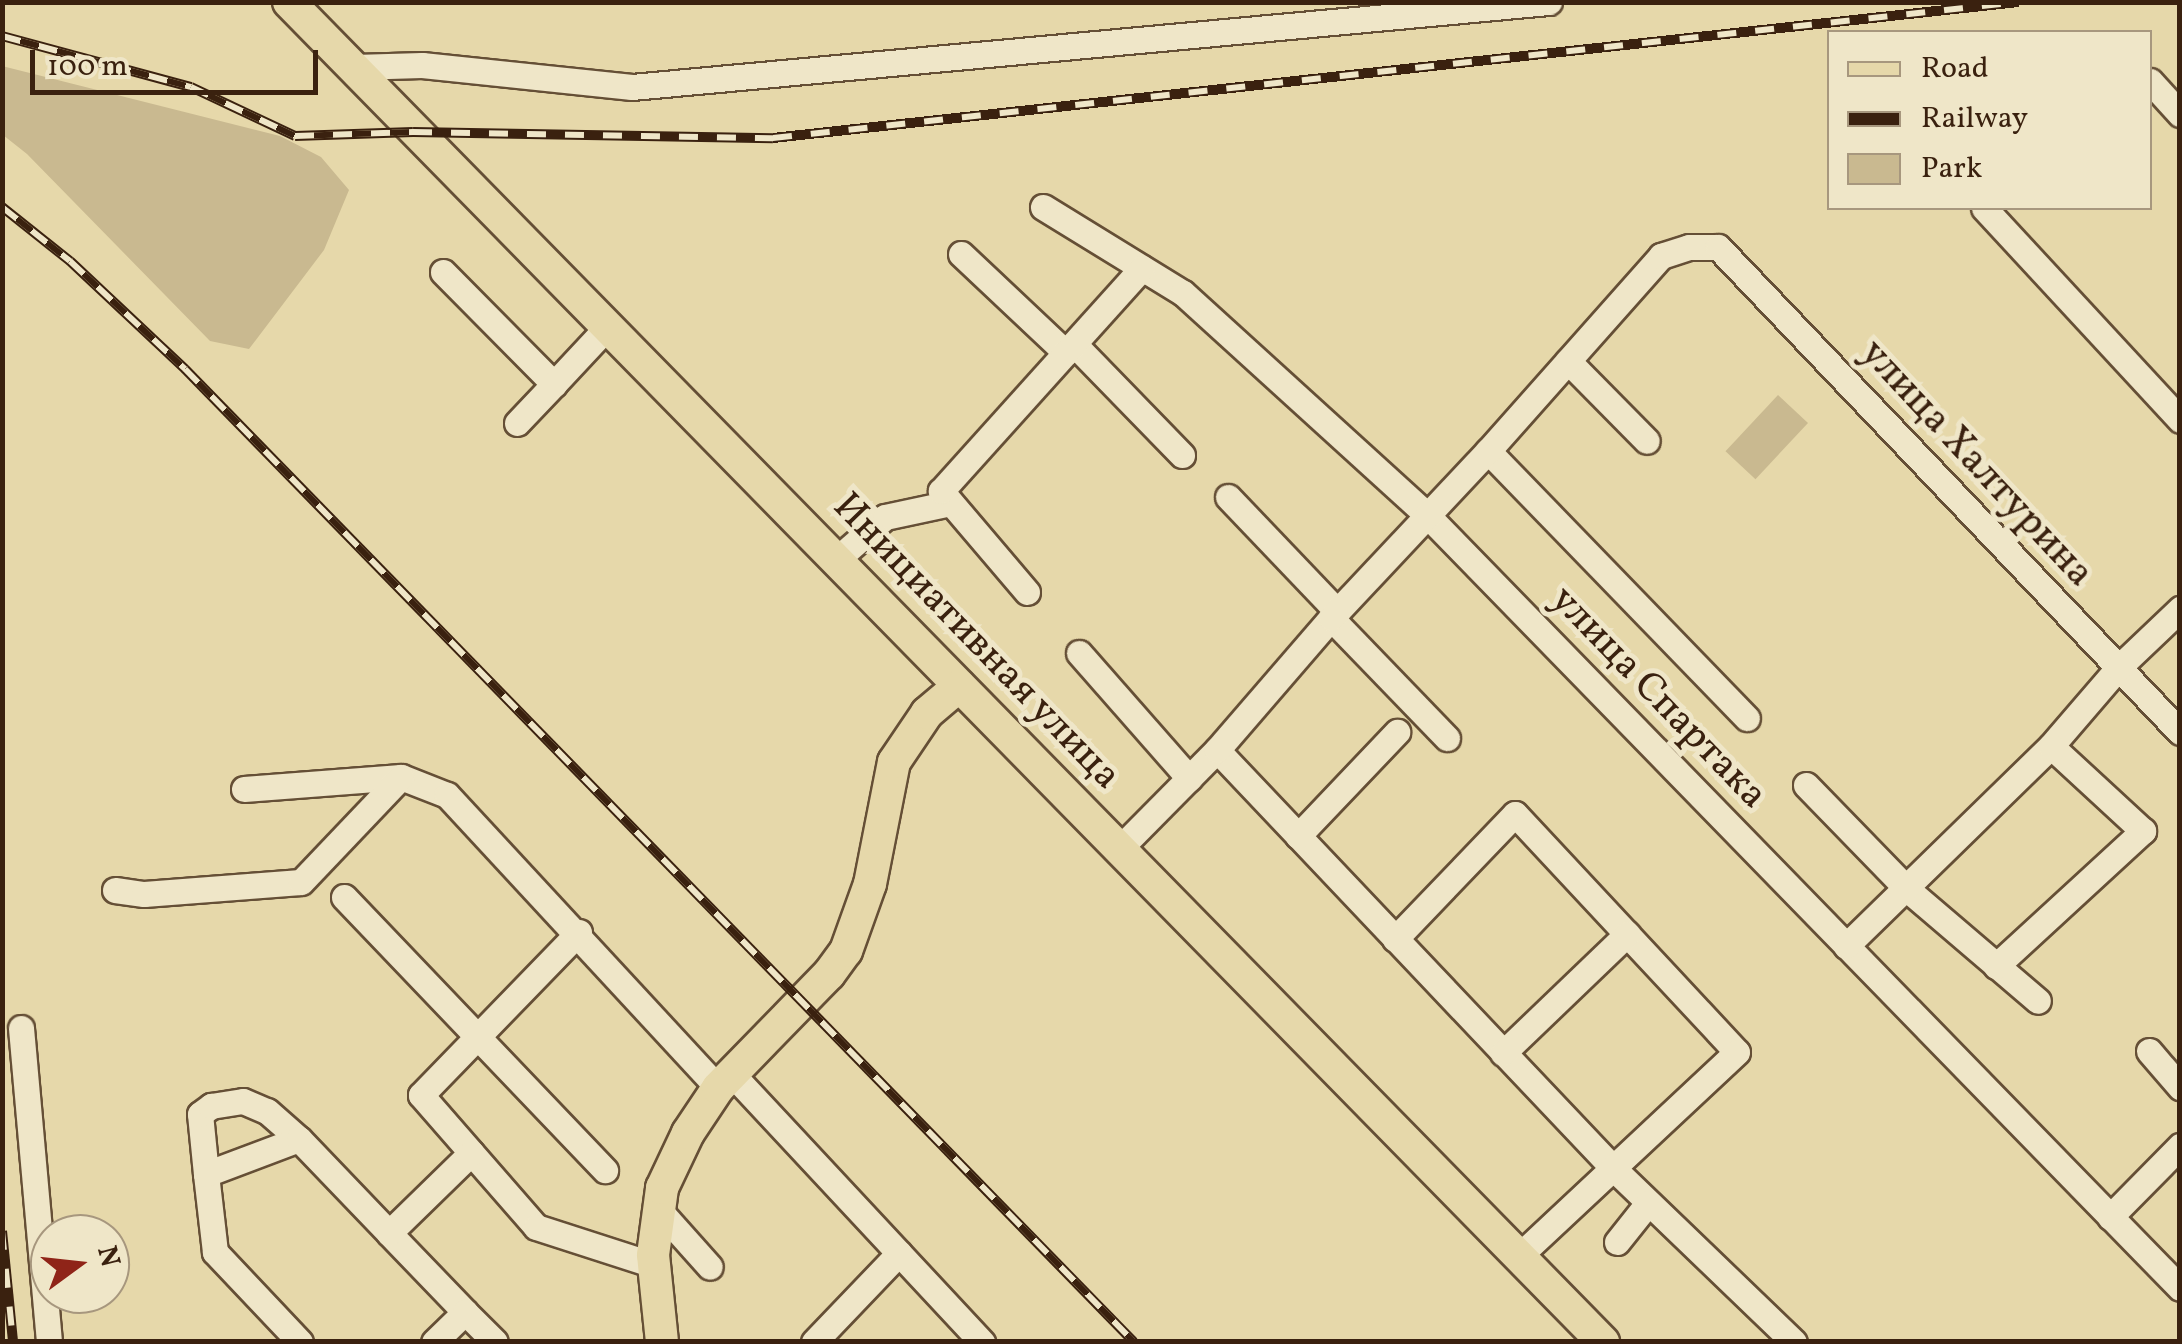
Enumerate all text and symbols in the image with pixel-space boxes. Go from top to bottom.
scale bar [35,30,322,92]
legend [1827,30,2152,210]
text: 100 m [47,46,128,88]
text: Road [1921,48,1989,90]
text: Railway [1921,98,2028,140]
text: Park [1921,148,1982,190]
street label: улица Халтурина [1849,330,2103,598]
street label: Инициативная улица [821,483,1131,801]
street label: улица Спартака [1540,577,1776,819]
north arrow [30,1214,130,1314]
text: N [86,1242,129,1271]

